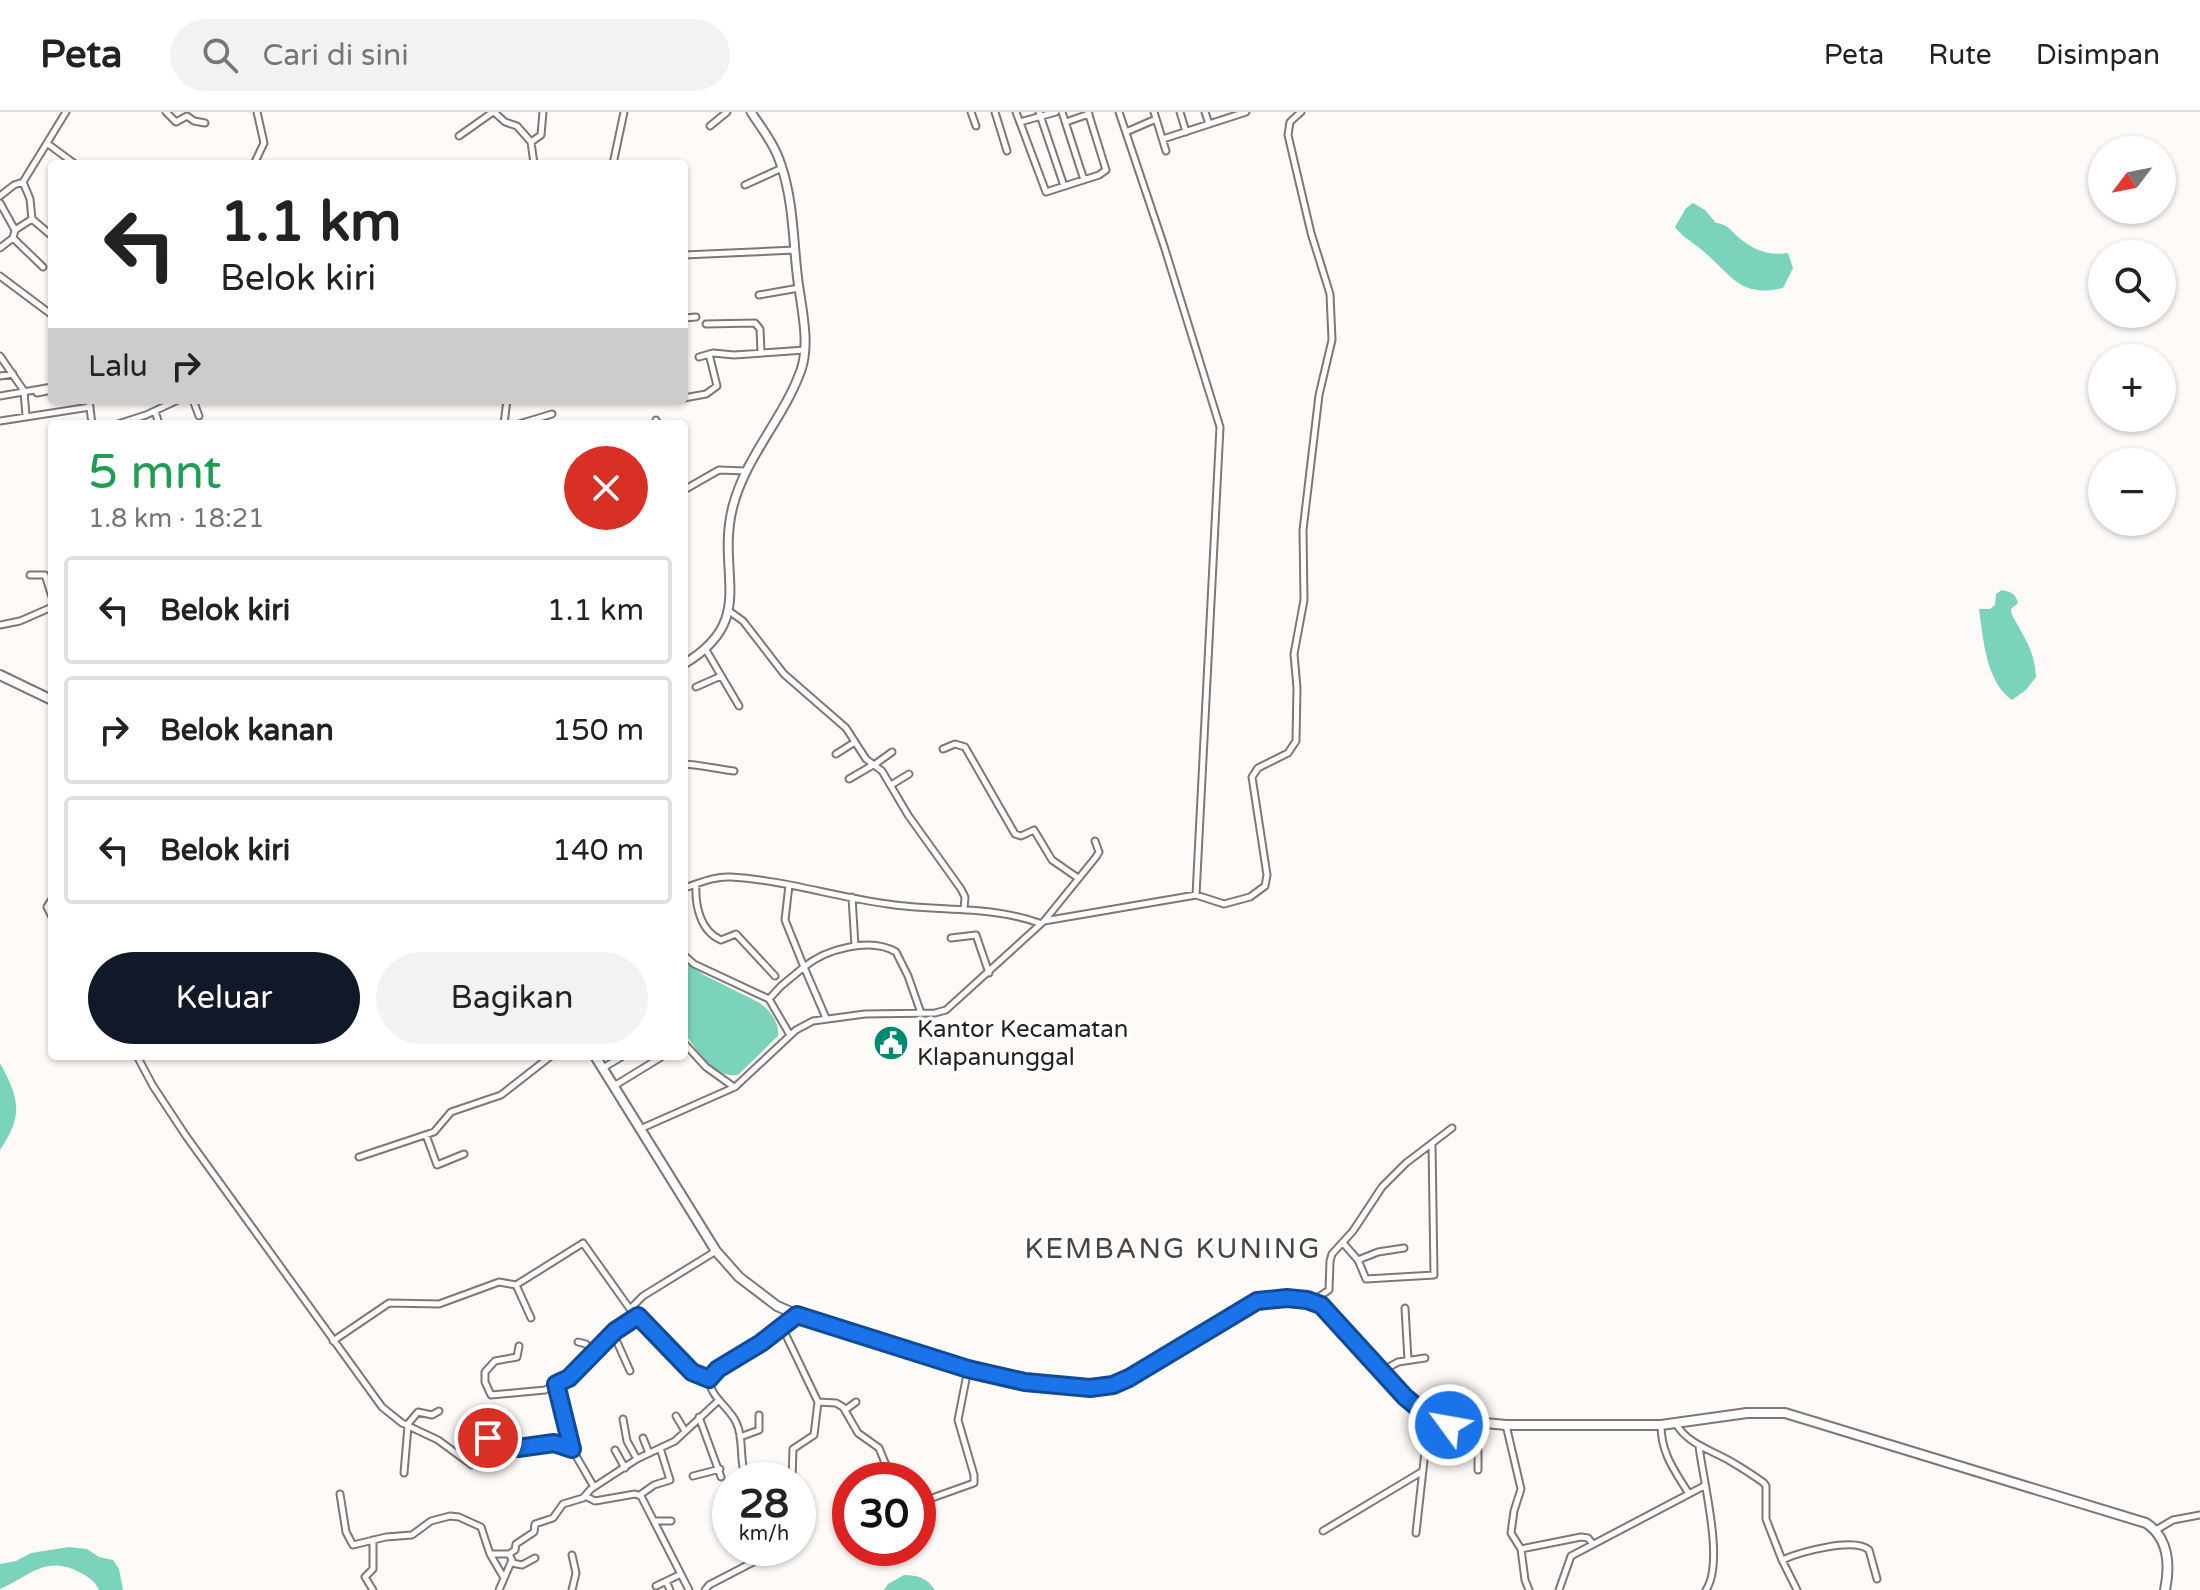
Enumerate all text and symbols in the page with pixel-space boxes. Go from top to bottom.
search box [170,19,730,91]
text: Peta [40,32,122,78]
icon: search [198,33,242,77]
text: Cari di sini [262,37,409,74]
text: Peta [1824,38,1884,72]
text: Rute [1928,38,1992,72]
text: Disimpan [2036,38,2160,72]
north arrow [2088,136,2176,224]
map controls [2088,136,2176,536]
text: 1.1 km [220,189,401,256]
icon: left [88,192,192,296]
button: search [2088,240,2176,328]
text: Belok kiri [220,257,376,300]
icon: right [164,344,208,388]
button: + [2088,344,2176,432]
text: Lalu [88,348,148,385]
text: 5 mnt [88,444,222,502]
button: close [564,446,648,530]
button: − [2088,448,2176,536]
text: 1.8 km · 18:21 [88,503,264,534]
icon: left [92,588,136,632]
text: Belok kiri [160,592,290,629]
text: 1.1 km [547,592,644,629]
icon: right [92,708,136,752]
text: Belok kanan [160,712,334,749]
text: 150 m [552,712,644,749]
icon: left [92,828,136,872]
text: Belok kiri [160,832,290,869]
text: 140 m [552,832,644,869]
button: Keluar [88,952,360,1044]
button: Bagikan [376,952,648,1044]
place label: Kantor Kecamatan Klapanunggal [917,1015,1128,1072]
public building icon: Kantor Kecamatan Klapanunggal [872,1024,910,1062]
district label: KEMBANG KUNING [1024,1232,1322,1266]
position arrow [1407,1383,1491,1467]
pin [454,1404,522,1472]
icon: arrive [466,1416,510,1460]
speed limit sign: 30 [832,1462,936,1566]
text: 28 [739,1480,789,1528]
text: km/h [739,1522,789,1546]

